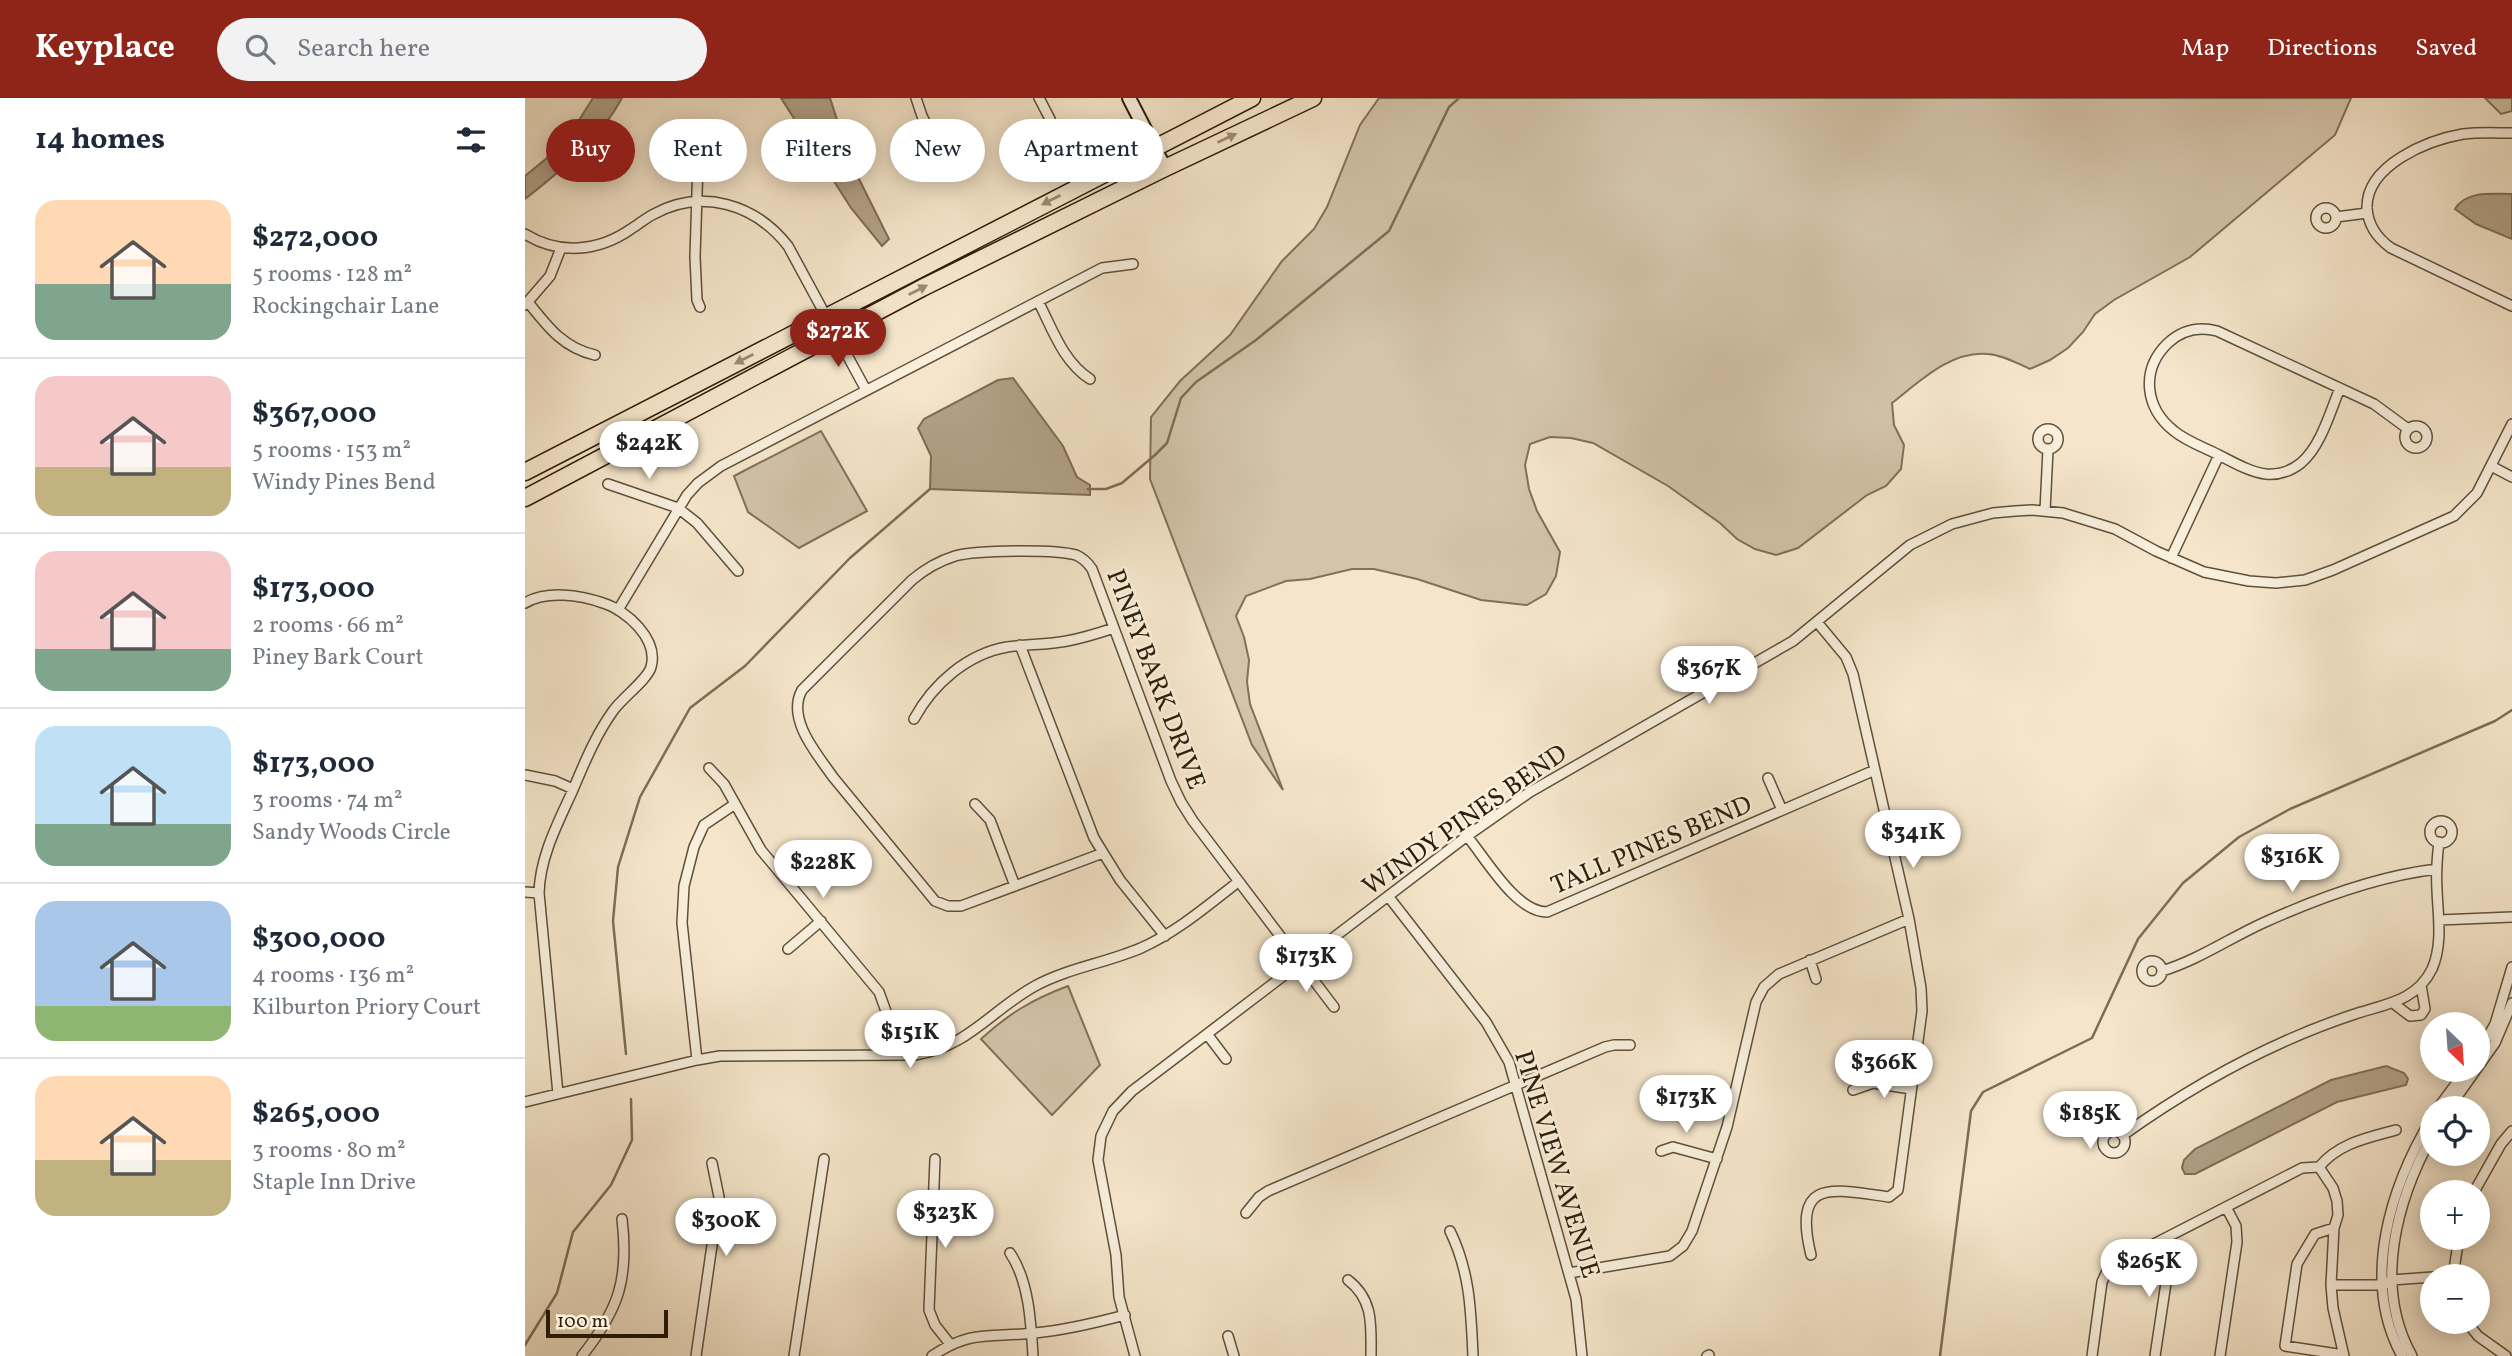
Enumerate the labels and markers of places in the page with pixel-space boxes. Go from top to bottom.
pin: $272K [789,310,887,369]
pin: $242K [600,422,698,481]
pin: $367K [1660,646,1758,706]
pin: $341K [1864,810,1962,870]
pin: $316K [2243,834,2341,894]
pin: $228K [774,840,872,900]
pin: $173K [1257,934,1355,994]
pin: $151K [861,1010,959,1070]
pin: $366K [1835,1040,1933,1100]
pin: $173K [1637,1076,1735,1135]
pin: $185K [2041,1091,2139,1151]
pin: $323K [896,1190,994,1250]
pin: $300K [677,1198,775,1258]
pin: $265K [2100,1240,2198,1299]

